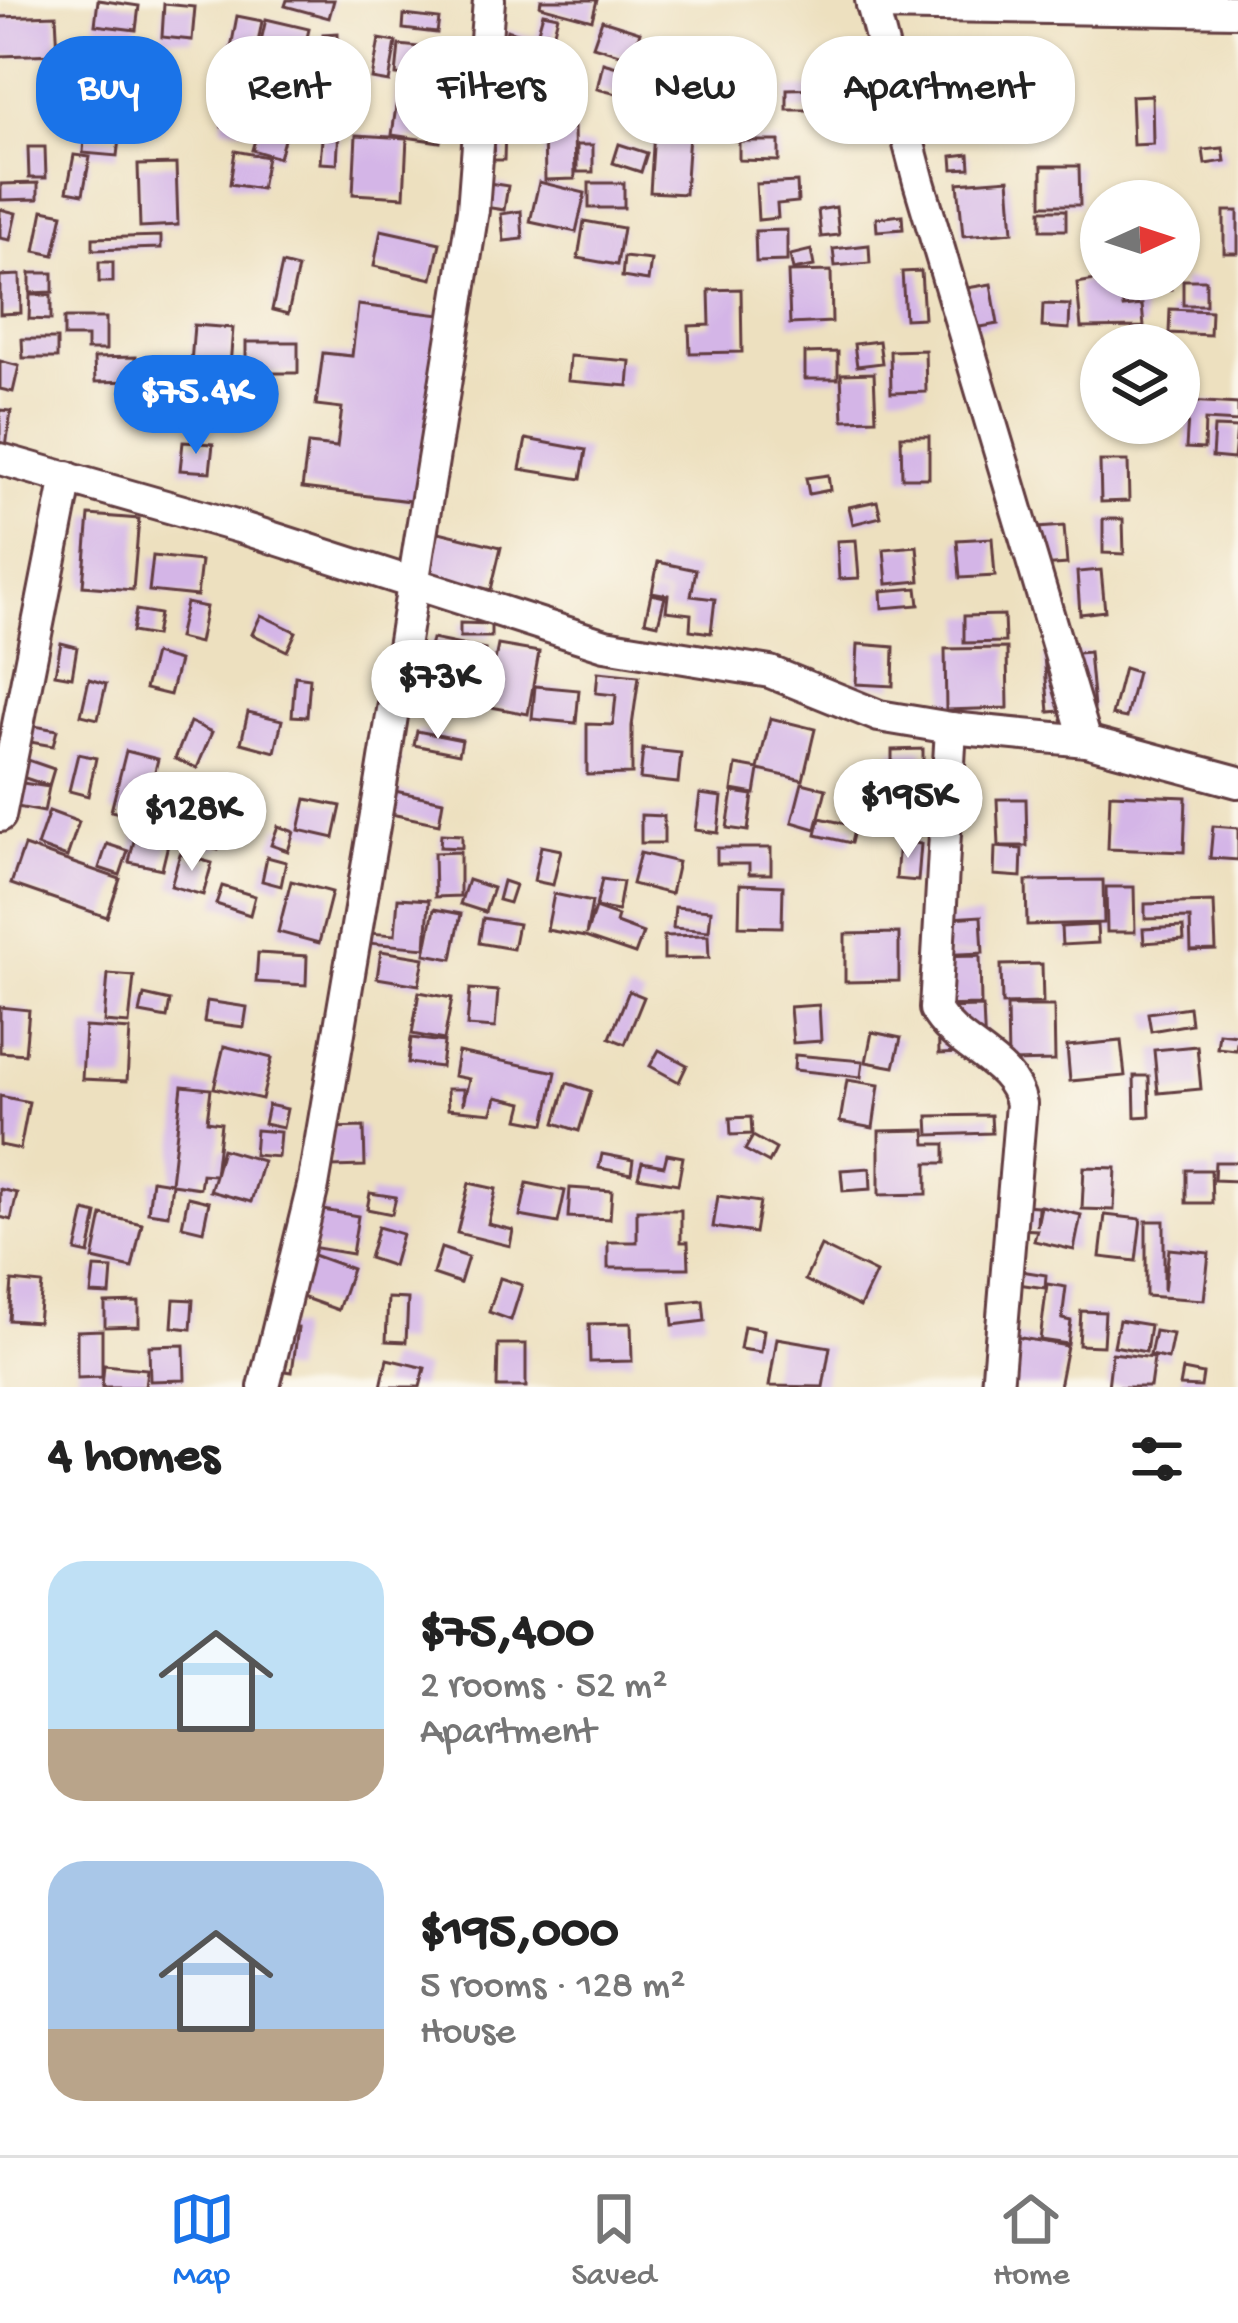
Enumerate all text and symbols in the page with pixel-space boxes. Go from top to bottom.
chip: Buy [36,36,182,144]
chip: Rent [206,36,371,144]
chip: Filters [395,36,588,144]
chip: New [612,36,777,144]
chip: Apartment [801,36,1075,144]
north arrow [1080,180,1200,300]
map controls [1080,180,1200,444]
button: layers [1080,324,1200,444]
pin: $75.4K [98,355,294,457]
text: $75.4K [141,371,251,417]
pin: $73K [367,640,509,742]
text: $73K [398,656,478,702]
pin: $195K [824,759,992,861]
pin: $128K [108,772,276,874]
text: $195K [861,775,955,821]
text: $128K [144,788,240,834]
icon: filters [1124,1426,1190,1492]
text: 4 homes [48,1429,219,1489]
text: $75,400 [420,1605,594,1665]
icon: home [144,1609,288,1753]
text: 2 rooms · 52 m² [420,1665,667,1711]
text: Apartment [420,1711,596,1757]
text: $195,000 [420,1905,619,1965]
icon: home [144,1909,288,2053]
text: 5 rooms · 128 m² [420,1965,685,2011]
text: House [420,2011,515,2057]
tab: Map [169,2186,235,2296]
tab: Saved [572,2186,656,2296]
tab: Home [993,2186,1069,2296]

